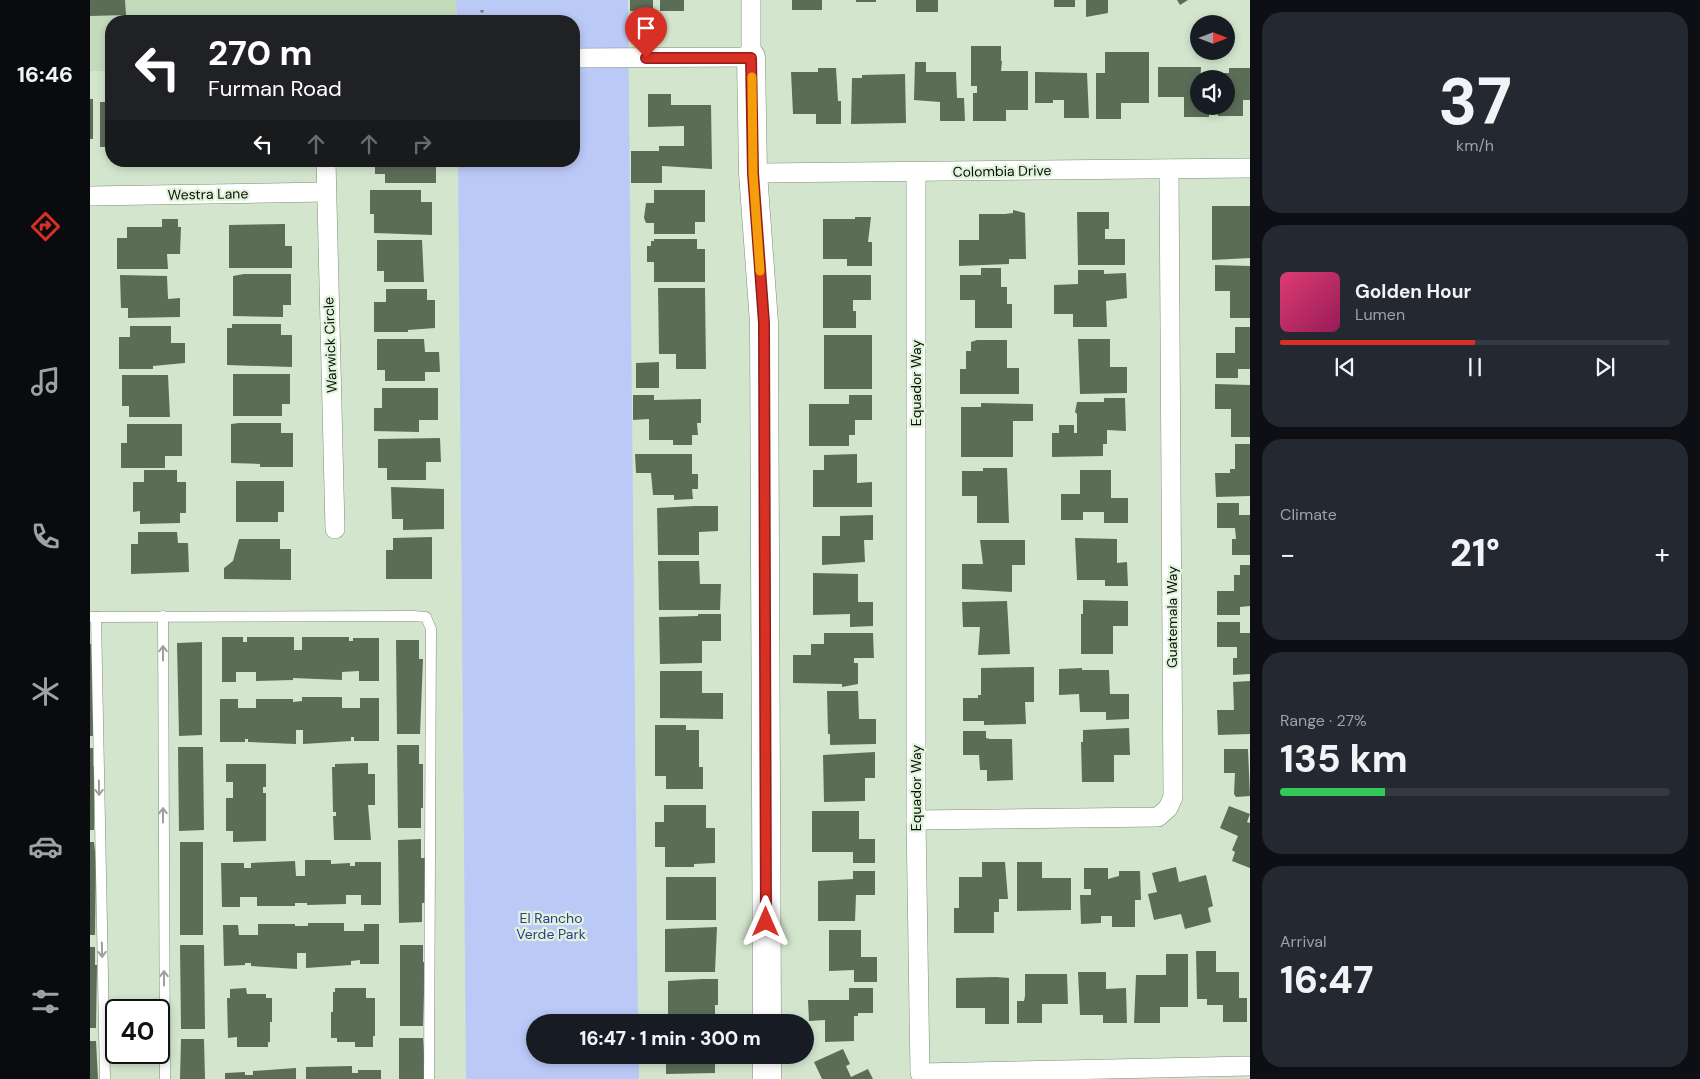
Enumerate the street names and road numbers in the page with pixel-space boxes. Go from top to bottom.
street label: Colombia Drive [952,161,1052,181]
street label: Westra Lane [168,184,248,204]
street label: Warwick Circle [319,297,341,393]
street label: Equador Way [907,340,925,426]
street label: Guatemala Way [1163,566,1181,668]
street label: Equador Way [907,745,925,831]

